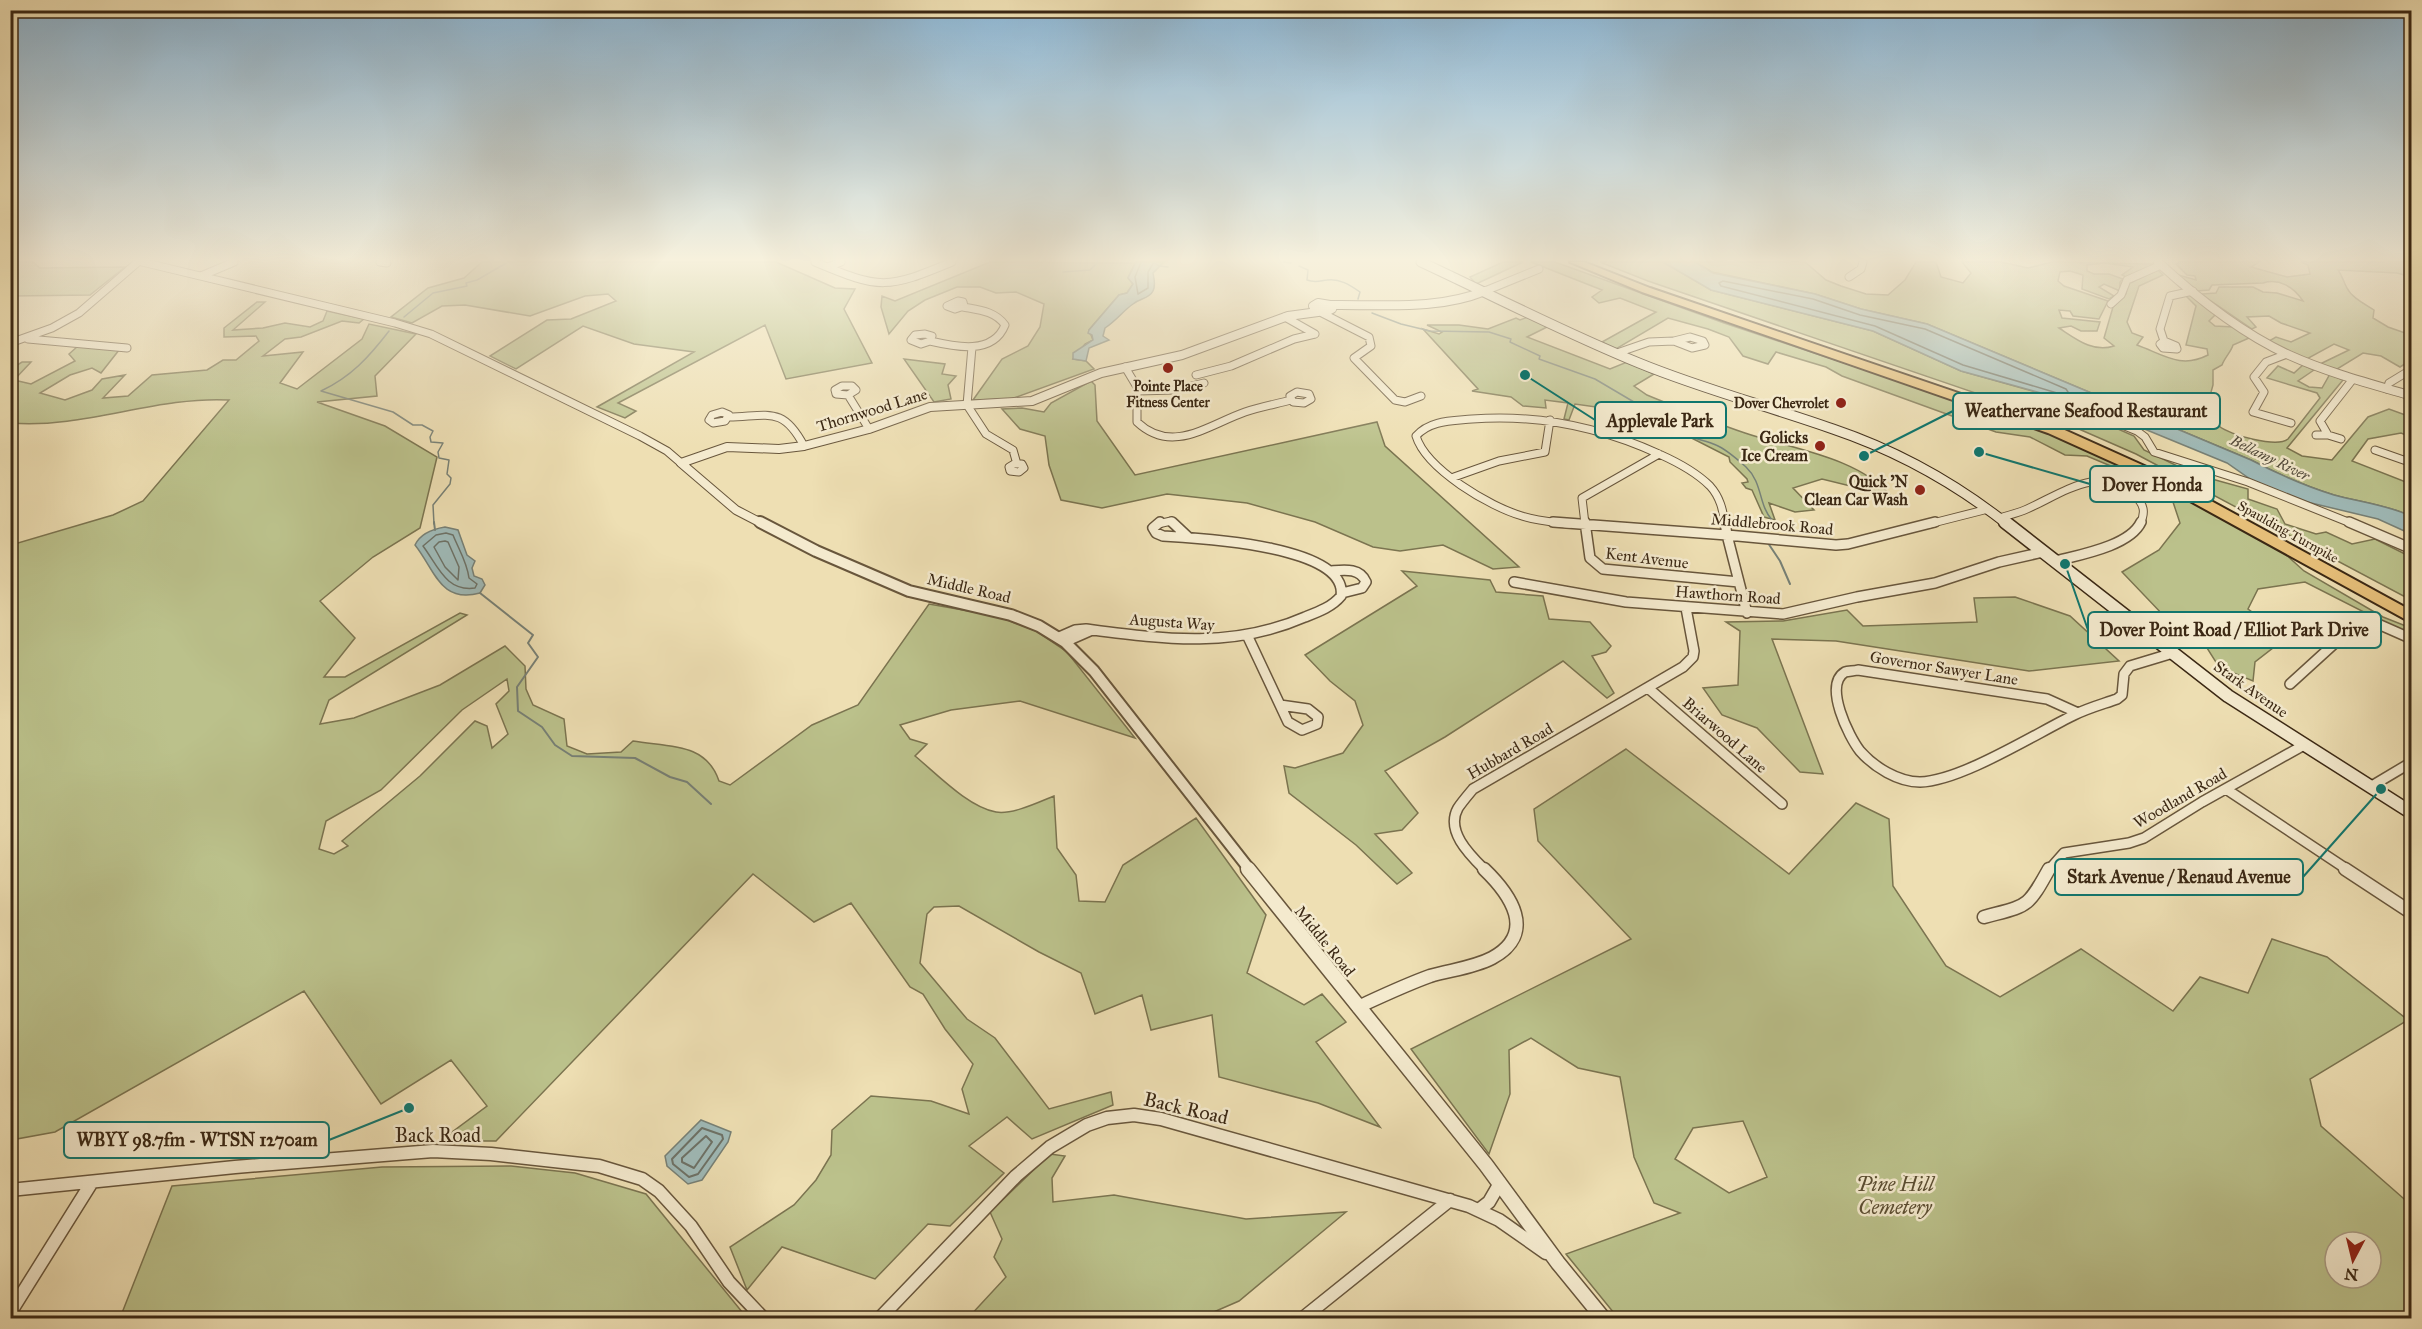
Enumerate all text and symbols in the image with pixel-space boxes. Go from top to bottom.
marker: Pointe Place Fitness Center [1161,361,1175,375]
place label: Pointe Place Fitness Center [1126,378,1210,411]
street label: Thornwood Lane [814,384,930,436]
callout: Weathervane Seafood Restaurant [1953,393,2220,429]
place label: Dover Chevrolet [1734,395,1829,412]
marker: Dover Chevrolet [1834,396,1848,410]
text: Weathervane Seafood Restaurant [1965,400,2208,422]
callout: Applevale Park [1595,402,1726,438]
text: Applevale Park [1605,410,1714,433]
place label: Golicks Ice Cream [1741,428,1809,465]
water label: Bellamy River [2227,431,2313,485]
marker: Golicks Ice Cream [1813,439,1827,453]
callout: Dover Honda [2090,466,2214,502]
place label: Quick 'N Clean Car Wash [1804,472,1908,509]
text: Dover Honda [2102,474,2203,496]
marker: Quick 'N Clean Car Wash [1913,483,1927,497]
street label: Spaulding Turnpike [2235,497,2342,567]
street label: Middlebrook Road [1710,509,1834,539]
street label: Kent Avenue [1604,543,1690,573]
street label: Middle Road [925,569,1013,607]
street label: Hawthorn Road [1675,582,1781,608]
street label: Augusta Way [1128,609,1216,635]
callout: Dover Point Road / Elliot Park Drive [2088,612,2381,648]
text: Dover Point Road / Elliot Park Drive [2099,619,2369,641]
street label: Governor Sawyer Lane [1869,647,2020,689]
street label: Stark Avenue [2210,656,2292,722]
street label: Briarwood Lane [1679,693,1771,777]
street label: Hubbard Road [1464,719,1556,783]
street label: Woodland Road [2130,764,2230,832]
callout: Stark Avenue / Renaud Avenue [2055,859,2303,895]
text: Stark Avenue / Renaud Avenue [2067,866,2291,888]
street label: Middle Road [1291,902,1359,980]
street label: Back Road [1141,1087,1231,1129]
callout: WBYY 98.7fm - WTSN 1270am [64,1122,329,1158]
street label: Back Road [395,1123,481,1147]
text: WBYY 98.7fm - WTSN 1270am [76,1129,318,1152]
park label: Pine Hill Cemetery [1856,1172,1935,1219]
north arrow [2323,1230,2383,1290]
text: N [2343,1264,2359,1285]

